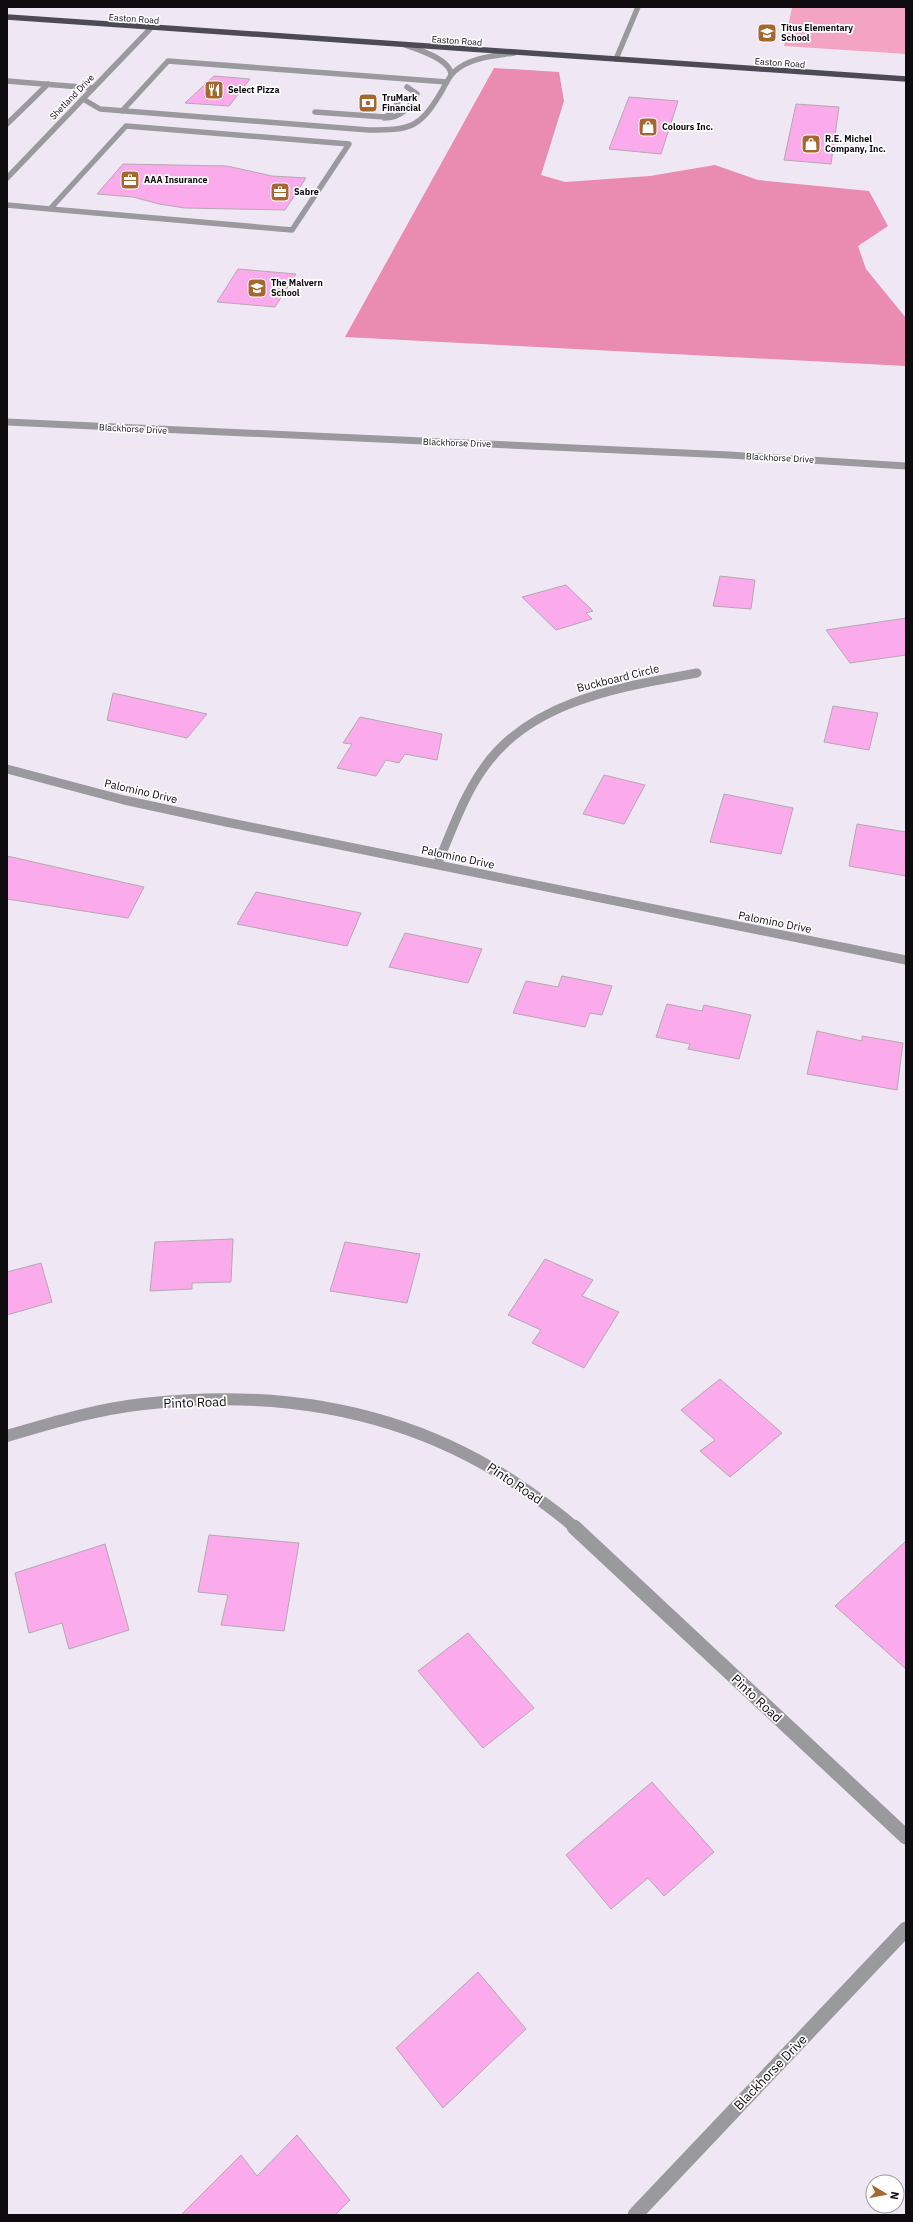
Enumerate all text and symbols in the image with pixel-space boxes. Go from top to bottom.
street label: Easton Road [108,11,160,26]
school or university icon: Titus Elementary School [756,22,778,44]
place label: Titus Elementary School [781,22,853,43]
street label: Easton Road [431,33,483,48]
street label: Easton Road [754,55,806,70]
street label: Shetland Drive [47,72,96,122]
restaurant icon: Select Pizza [203,79,225,101]
place label: Select Pizza [228,84,280,95]
bank icon: TruMark Financial [357,92,379,114]
place label: TruMark Financial [382,92,421,113]
shop icon: Colours Inc. [637,116,659,138]
place label: Colours Inc. [662,121,713,132]
shop icon: R.E. Michel Company, Inc. [800,133,822,155]
place label: R.E. Michel Company, Inc. [825,133,886,154]
office icon: AAA Insurance [119,169,141,191]
place label: AAA Insurance [144,174,208,185]
office icon: Sabre [269,181,291,203]
place label: Sabre [294,186,319,197]
school or university icon: The Malvern School [246,277,268,299]
place label: The Malvern School [271,277,323,298]
street label: Blackhorse Drive [99,421,167,436]
street label: Blackhorse Drive [423,436,491,449]
street label: Blackhorse Drive [746,450,814,465]
street label: Buckboard Circle [575,661,661,695]
street label: Palomino Drive [103,776,179,806]
street label: Palomino Drive [420,842,496,872]
street label: Palomino Drive [737,908,813,936]
street label: Pinto Road [163,1393,227,1412]
street label: Pinto Road [484,1459,546,1508]
street label: Pinto Road [728,1671,786,1726]
street label: Blackhorse Drive [730,2031,811,2114]
north arrow [865,2174,905,2214]
text: N [887,2191,902,2201]

